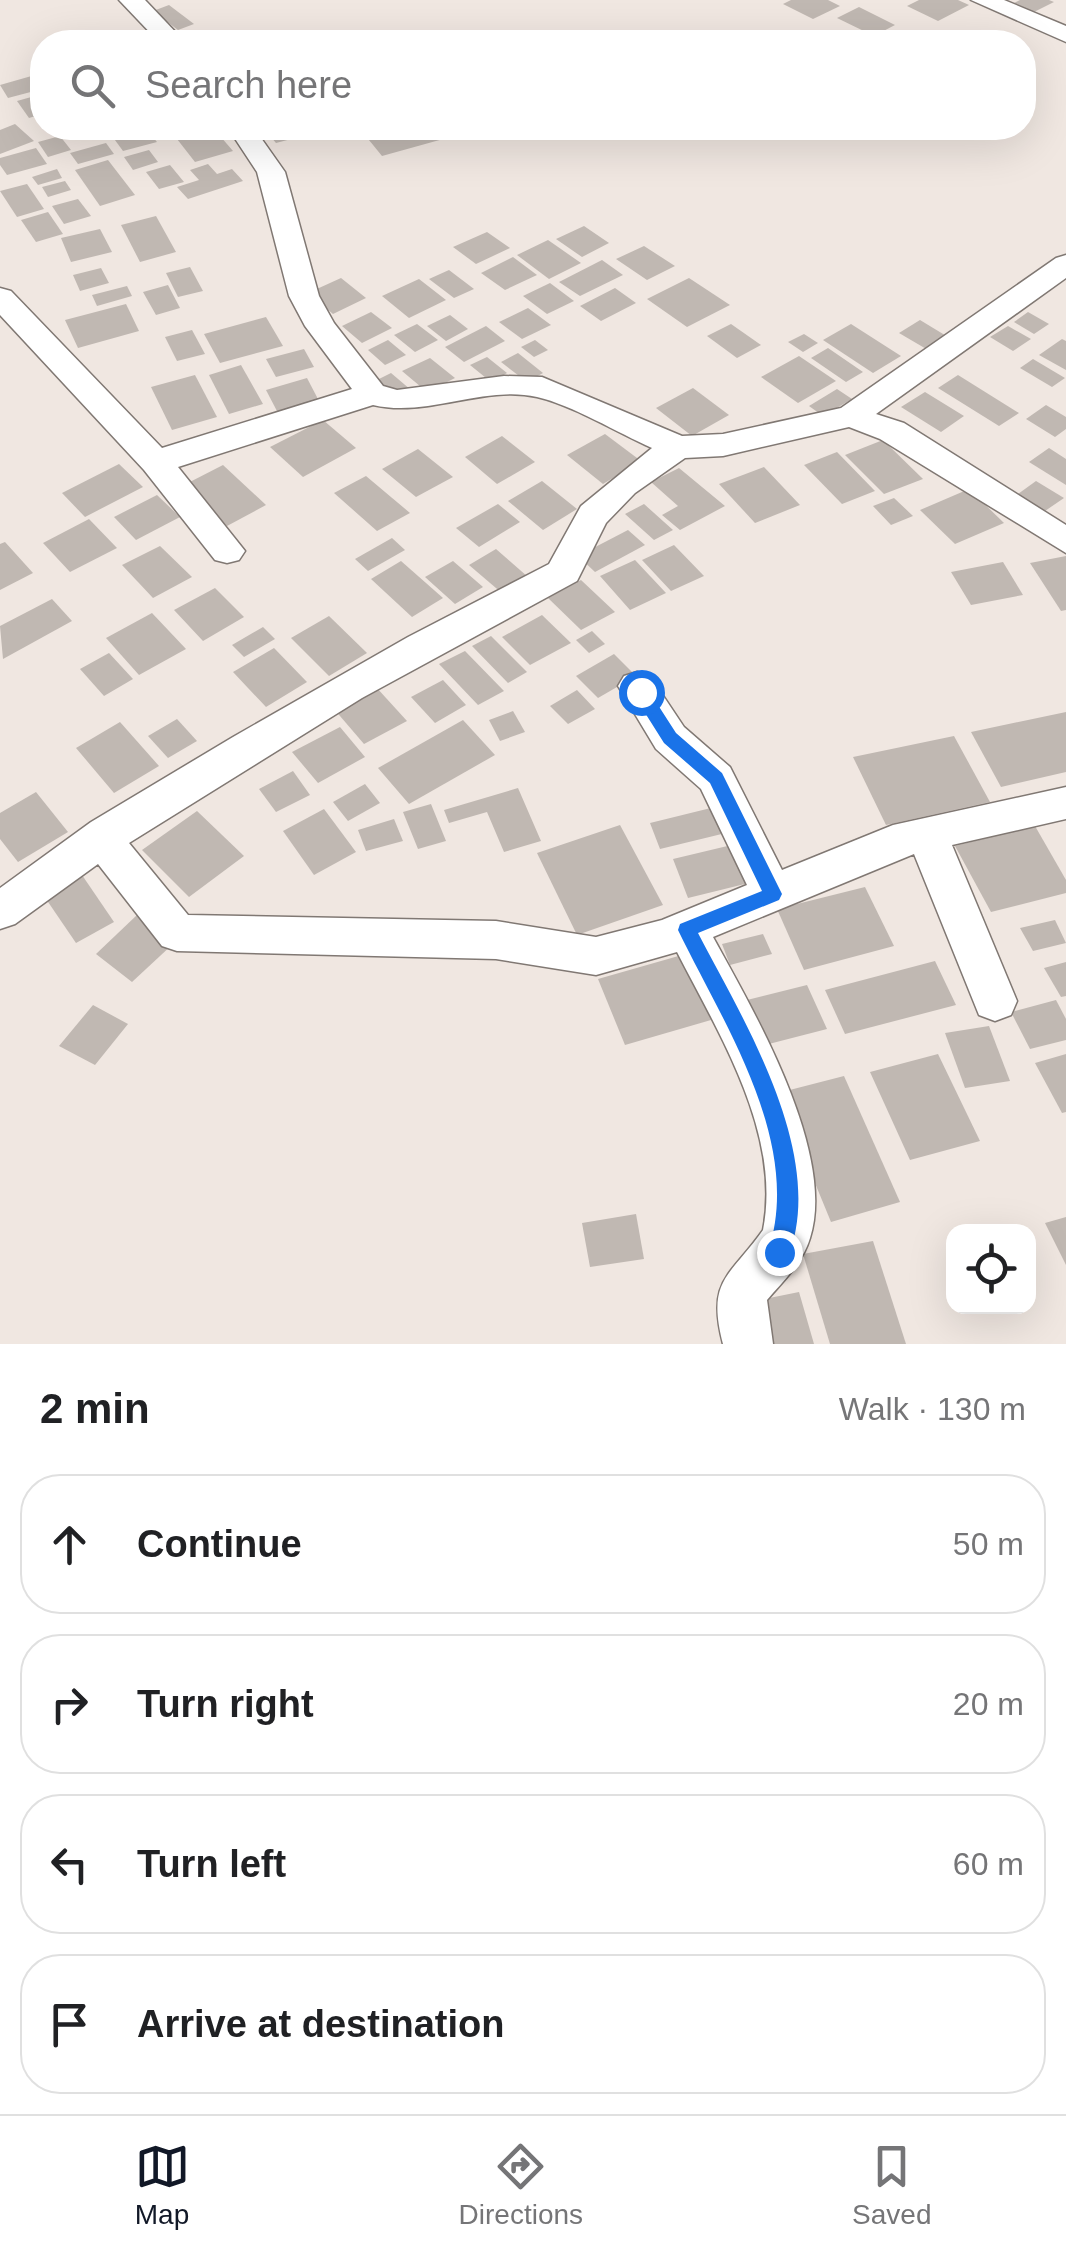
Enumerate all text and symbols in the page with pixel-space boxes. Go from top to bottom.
search box [30,30,1036,140]
icon: search [65,58,120,113]
text: Search here [145,64,352,106]
route start [619,670,665,716]
map controls [946,1224,1036,1314]
button: locate [946,1224,1036,1314]
route end [757,1230,803,1276]
text: 2 min [40,1385,150,1432]
text: Walk · 130 m [839,1391,1026,1427]
icon: ahead [42,1517,97,1572]
text: Continue [137,1523,302,1565]
text: 50 m [953,1526,1024,1562]
icon: right [42,1677,97,1732]
text: Turn right [137,1683,314,1725]
text: 20 m [953,1686,1024,1722]
icon: left [42,1837,97,1892]
text: Turn left [137,1843,286,1885]
text: 60 m [953,1846,1024,1882]
icon: arrive [42,1997,97,2052]
text: Arrive at destination [137,2003,504,2045]
tab: Map [135,2139,190,2231]
tab: Directions [459,2139,583,2231]
tab: Saved [852,2139,931,2231]

